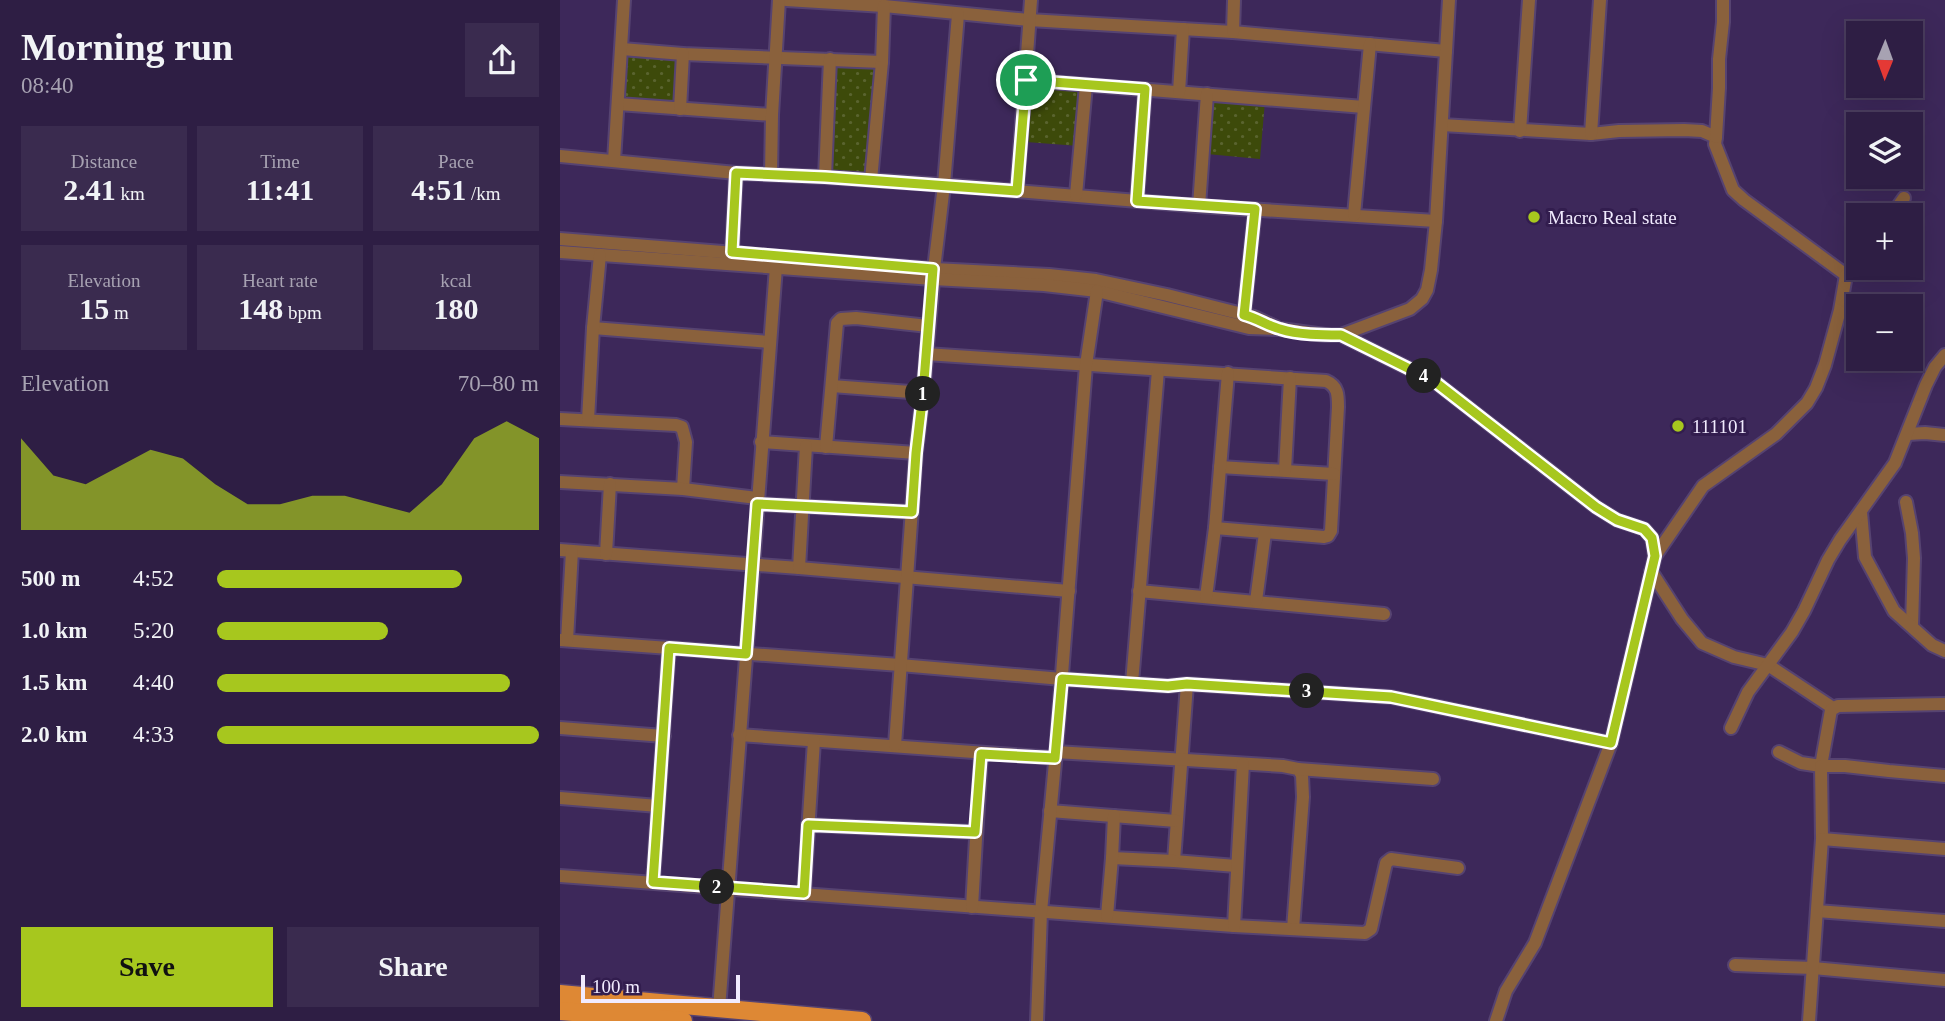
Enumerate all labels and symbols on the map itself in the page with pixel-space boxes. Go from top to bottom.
north arrow [1846,21,1923,98]
pin [996,50,1056,110]
place label: Macro Real state [1548,207,1677,228]
marker: Macro Real state [1526,209,1542,225]
pin: 4 [1406,358,1442,394]
pin: 1 [906,376,940,412]
place label: 111101 [1692,416,1747,437]
marker: 111101 [1670,418,1686,434]
pin: 3 [1290,674,1324,708]
pin: 2 [700,870,734,904]
scale bar [581,972,740,1004]

